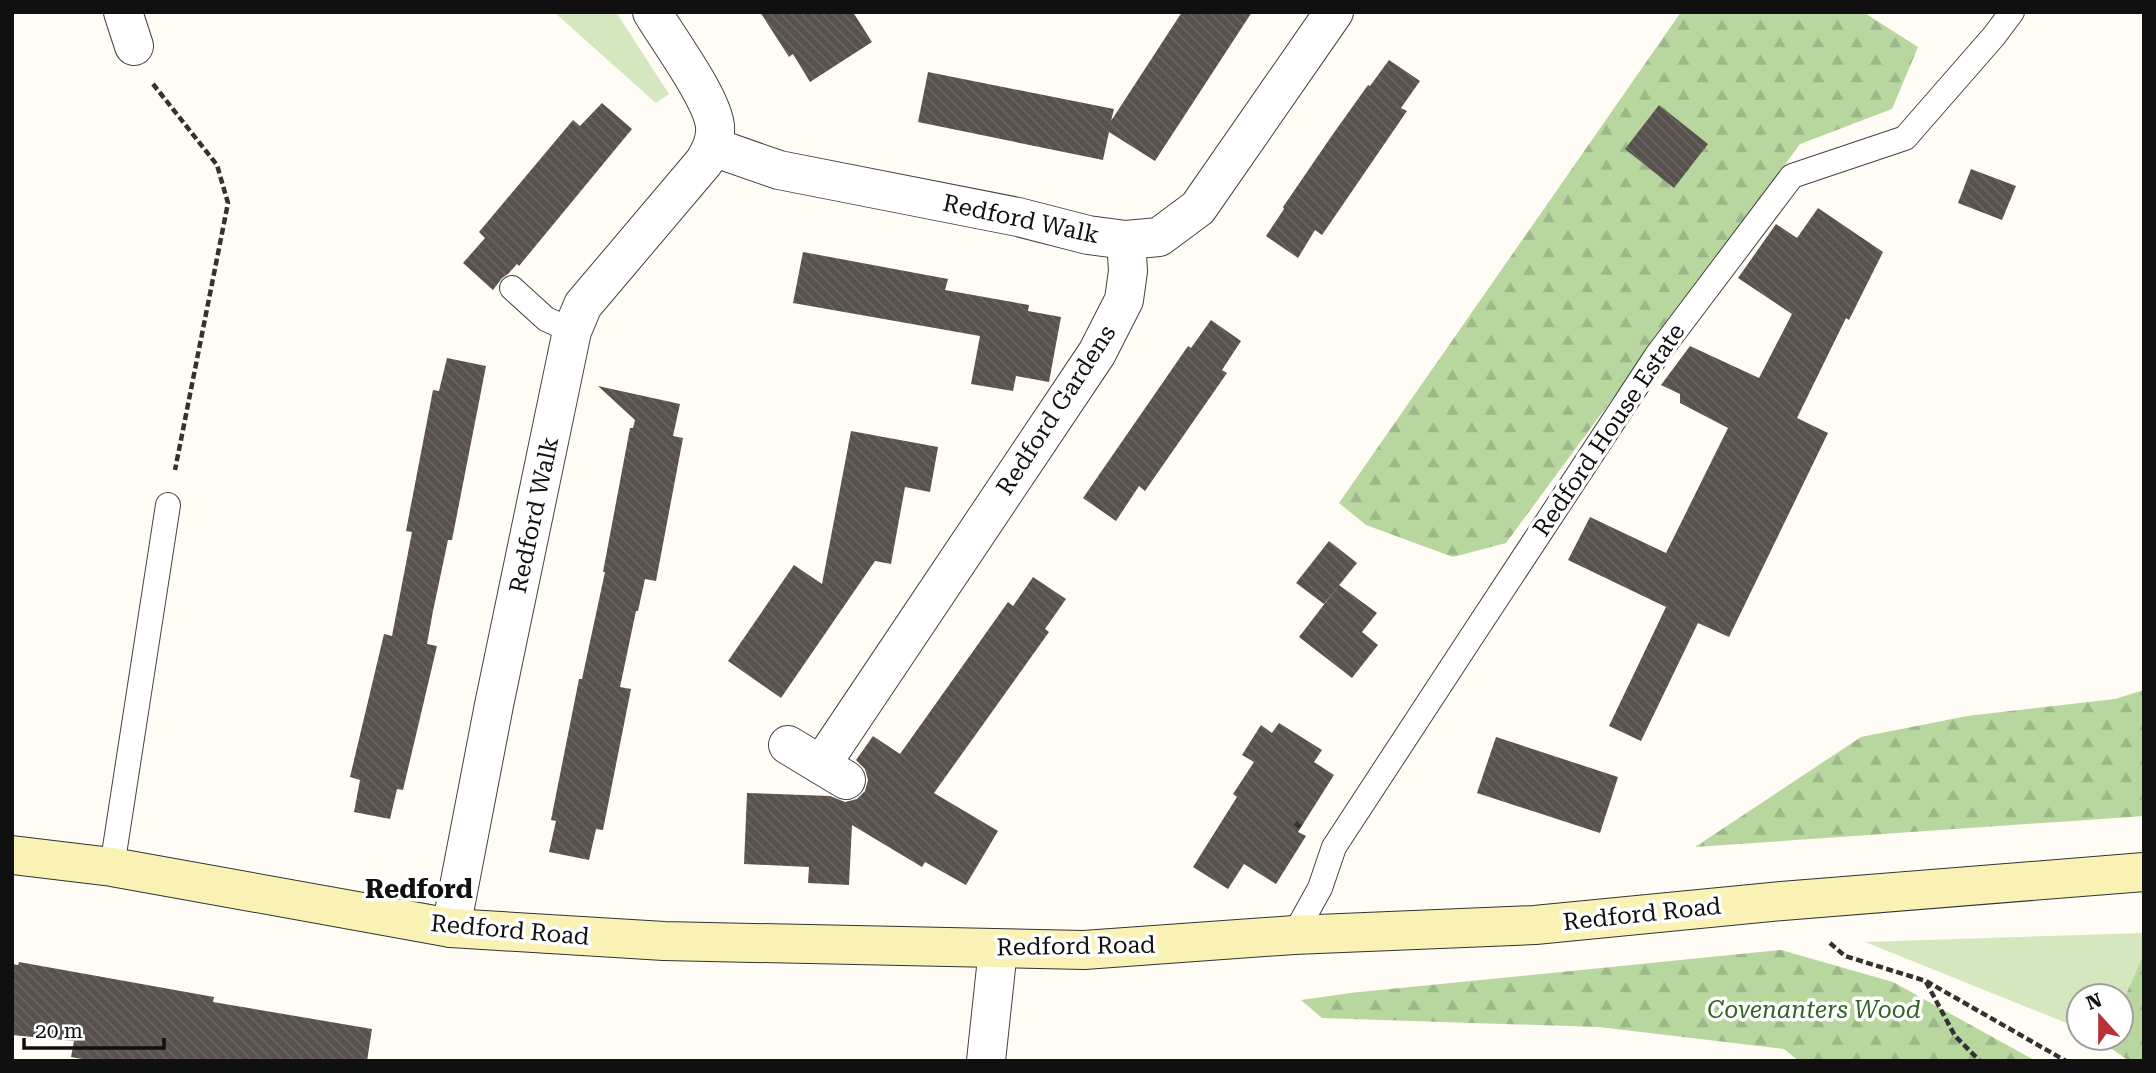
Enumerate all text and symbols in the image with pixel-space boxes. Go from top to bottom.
street label: Redford Walk [940,189,1102,249]
street label: Redford House Estate [1527,318,1691,542]
street label: Redford Gardens [991,320,1121,500]
street label: Redford Walk [504,434,564,596]
district label: Redford [365,874,473,904]
street label: Redford Road [1561,892,1723,936]
street label: Redford Road [430,909,590,951]
street label: Redford Road [996,931,1156,961]
north arrow [2065,982,2135,1052]
text: N [2083,988,2105,1015]
park label: Covenanters Wood [1707,996,1921,1024]
scale bar [24,1006,164,1050]
text: 20 m [35,1019,83,1043]

